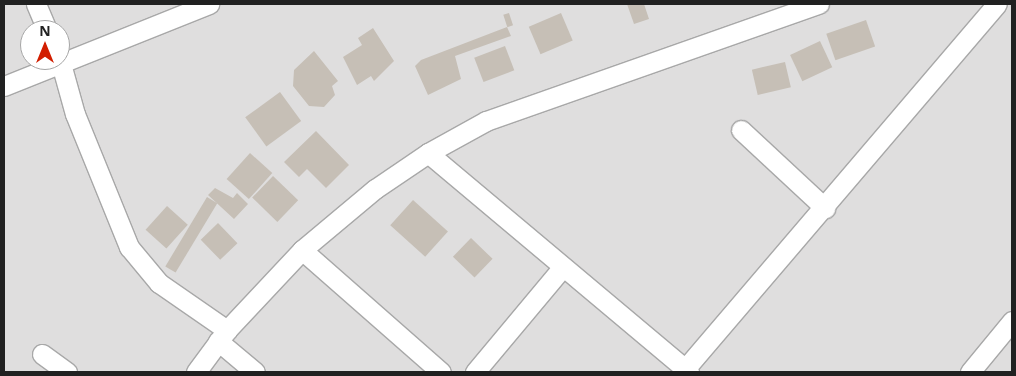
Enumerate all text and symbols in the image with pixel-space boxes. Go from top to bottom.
north arrow [20,20,70,70]
text: N [39,21,51,40]

